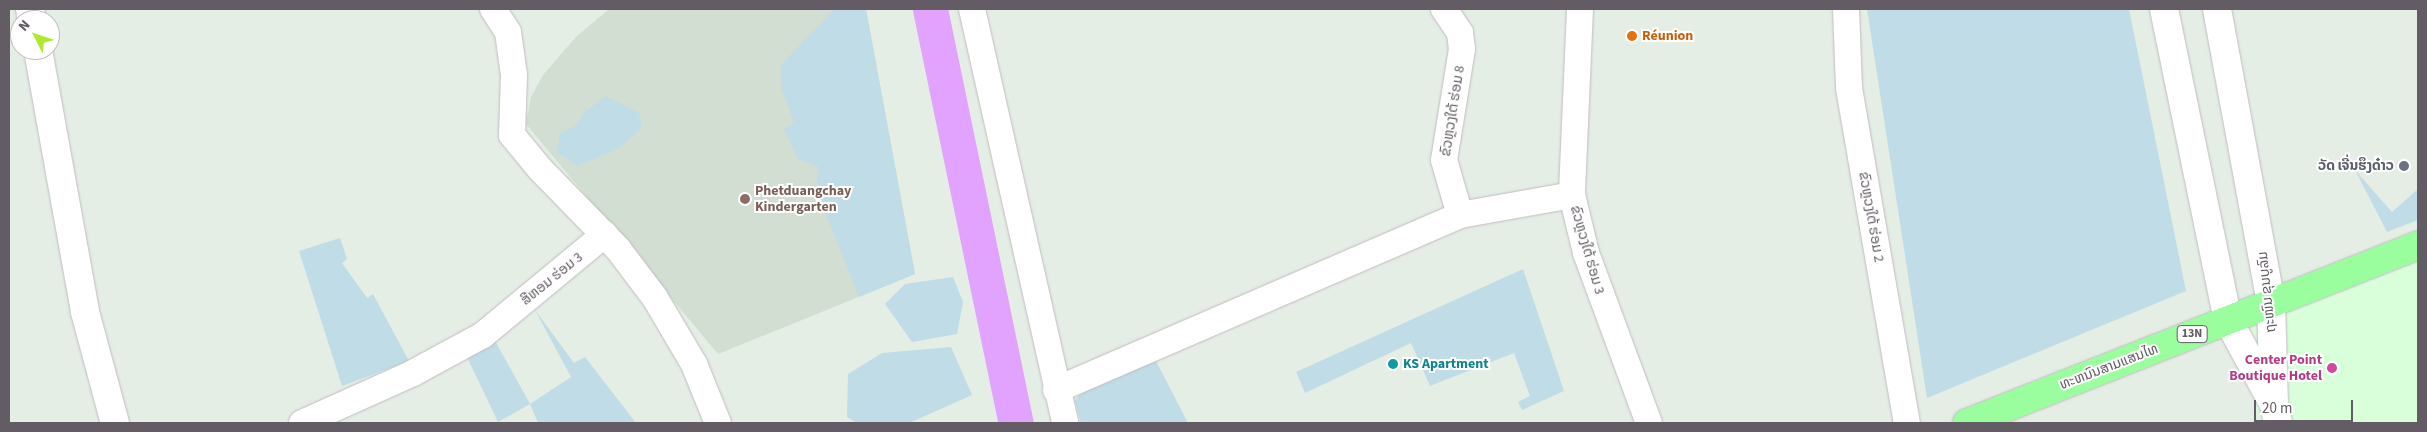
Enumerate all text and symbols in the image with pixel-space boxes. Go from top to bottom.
north arrow [10,10,60,60]
text: N [14,16,35,36]
place label: Réunion [1642,28,1693,44]
marker: Réunion [1626,30,1638,42]
street label: ຂົວຫຼວງໃຕ້ ຮ່ອມ 8 [1438,64,1468,158]
place label: ວັດ ເຈີ່ນຮຶງດ໋າວ [2318,158,2394,174]
marker: ວັດ ເຈີ່ນຮຶງດ໋າວ [2398,160,2410,172]
street label: ຂົວຫຼວງໃຕ້ ຮ່ອມ 2 [1855,170,1887,264]
place label: Phetduangchay Kindergarten [755,183,851,216]
marker: Phetduangchay Kindergarten [739,193,751,205]
street label: ຂົວຫຼວງໃຕ້ ຮ່ອມ 3 [1566,204,1608,296]
street label: ສີຫອມ ຮ່ອມ 3 [518,249,586,309]
street label: ຖະໜົນ ຂຸນບູລົມ [2254,250,2280,334]
road number: 13N [2176,324,2208,344]
street label: ທະຫນົນສາມແສນໄທ [2057,340,2161,394]
place label: Center Point Boutique Hotel [2229,352,2322,384]
place label: KS Apartment [1403,356,1489,372]
marker: KS Apartment [1387,358,1399,370]
marker: Center Point Boutique Hotel [2326,362,2338,374]
scale bar [2257,390,2356,422]
text: 20 m [2262,398,2292,419]

